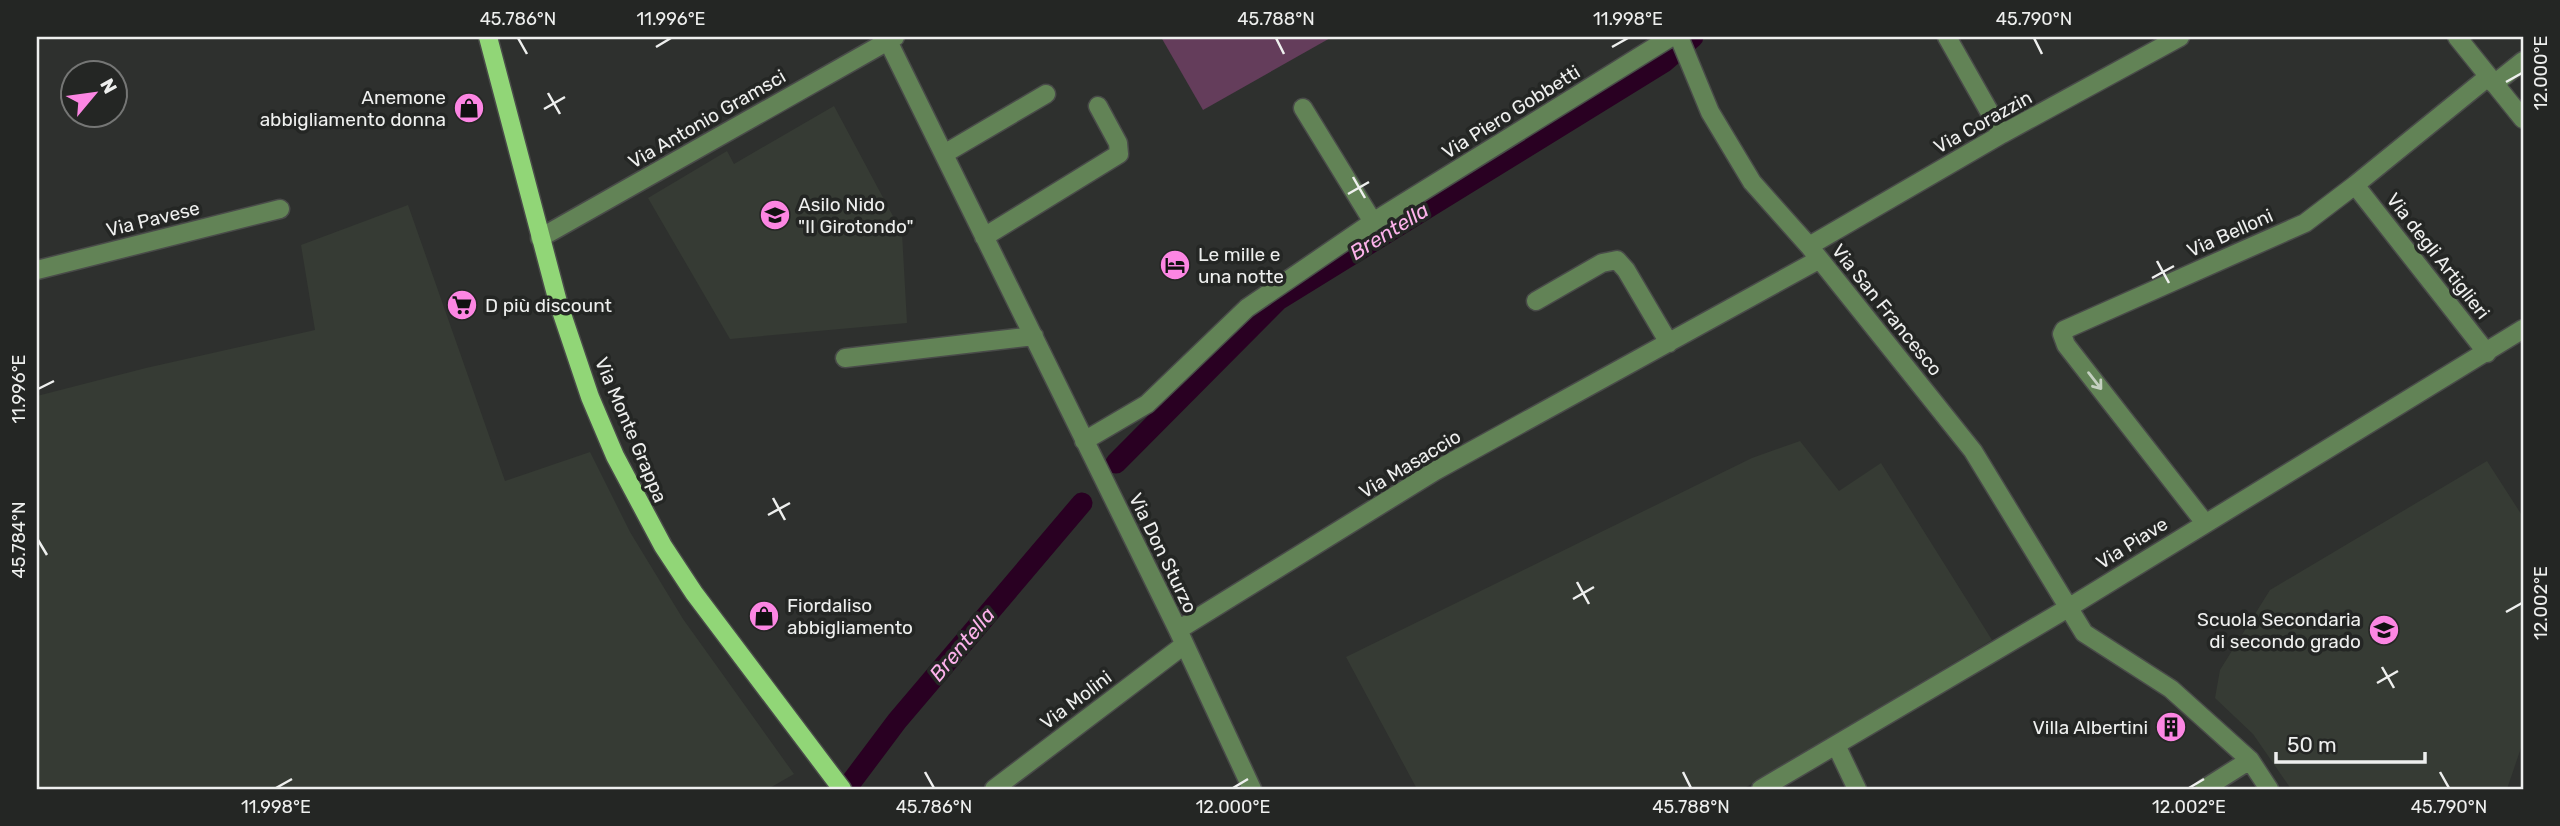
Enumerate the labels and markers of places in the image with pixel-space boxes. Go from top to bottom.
place label: Anemone abbigliamento donna [260,86,446,131]
shop icon: Anemone abbigliamento donna [452,91,486,125]
place label: Asilo Nido "Il Girotondo" [798,193,914,238]
school or university icon: Asilo Nido "Il Girotondo" [758,198,792,232]
place label: Le mille e una notte [1198,243,1284,288]
hotel icon: Le mille e una notte [1158,248,1192,282]
supermarket icon: D più discount [445,288,479,322]
place label: D più discount [485,294,613,317]
place label: Fiordaliso abbigliamento [787,594,913,639]
shop icon: Fiordaliso abbigliamento [747,599,781,633]
place label: Scuola Secondaria di secondo grado [2197,608,2361,653]
school or university icon: Scuola Secondaria di secondo grado [2367,613,2401,647]
building icon: Villa Albertini [2154,710,2188,744]
place label: Villa Albertini [2032,716,2148,739]

